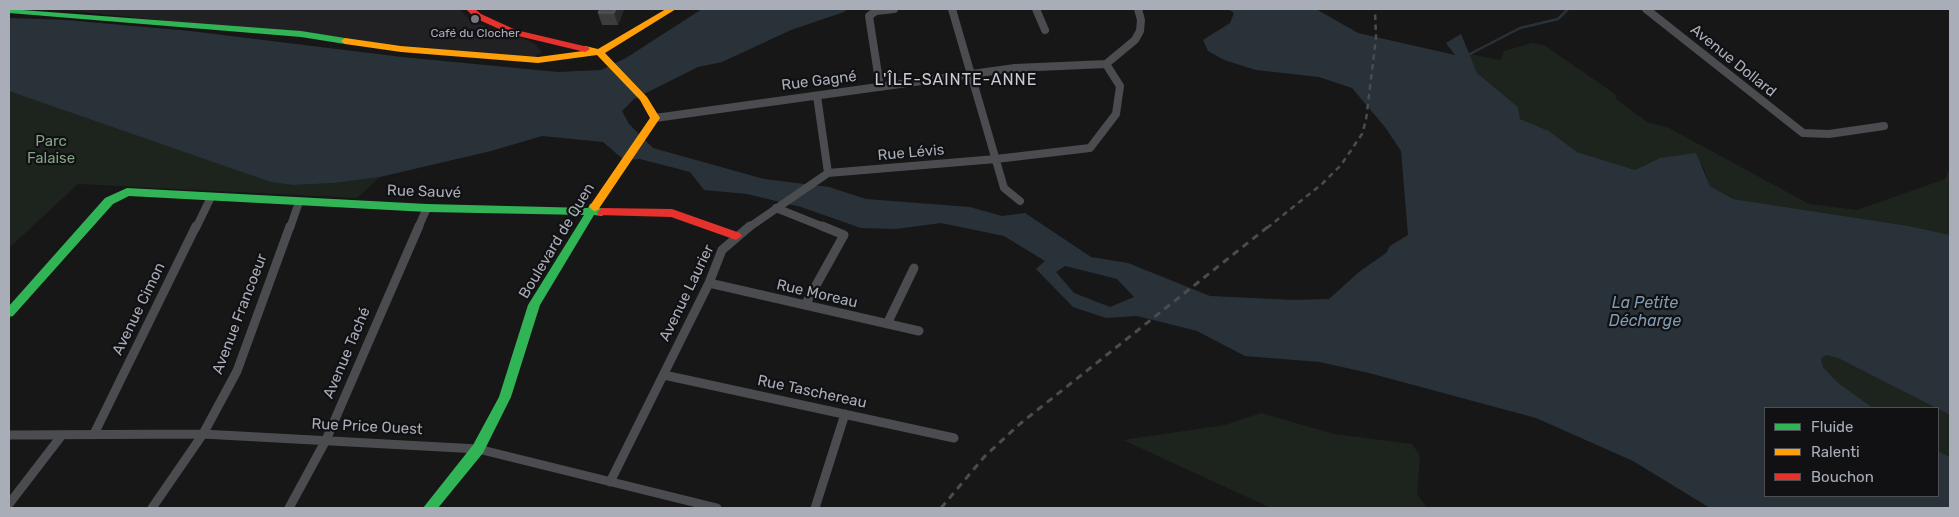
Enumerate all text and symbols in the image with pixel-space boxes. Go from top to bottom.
marker: Café du Clocher [469,13,481,25]
street label: Avenue Dollard [1686,21,1780,101]
place label: Café du Clocher [430,27,520,41]
street label: Rue Gagné [780,67,858,95]
district label: L'ÎLE-SAINTE-ANNE [872,70,1040,90]
park label: Parc Falaise [27,133,75,168]
street label: Rue Lévis [877,141,945,165]
street label: Boulevard de Quen [515,180,599,302]
street label: Rue Sauvé [387,182,461,202]
street label: Avenue Laurier [656,242,718,344]
street label: Avenue Francoeur [209,251,271,377]
street label: Avenue Cimon [109,260,169,358]
street label: Rue Moreau [775,276,859,312]
water label: La Petite Décharge [1609,293,1681,331]
street label: Avenue Taché [320,305,374,401]
street label: Rue Taschereau [756,372,868,412]
legend [1764,407,1939,497]
street label: Rue Price Ouest [311,415,423,439]
text: Fluide [1811,418,1853,436]
text: Ralenti [1811,443,1860,461]
text: Bouchon [1811,468,1874,486]

